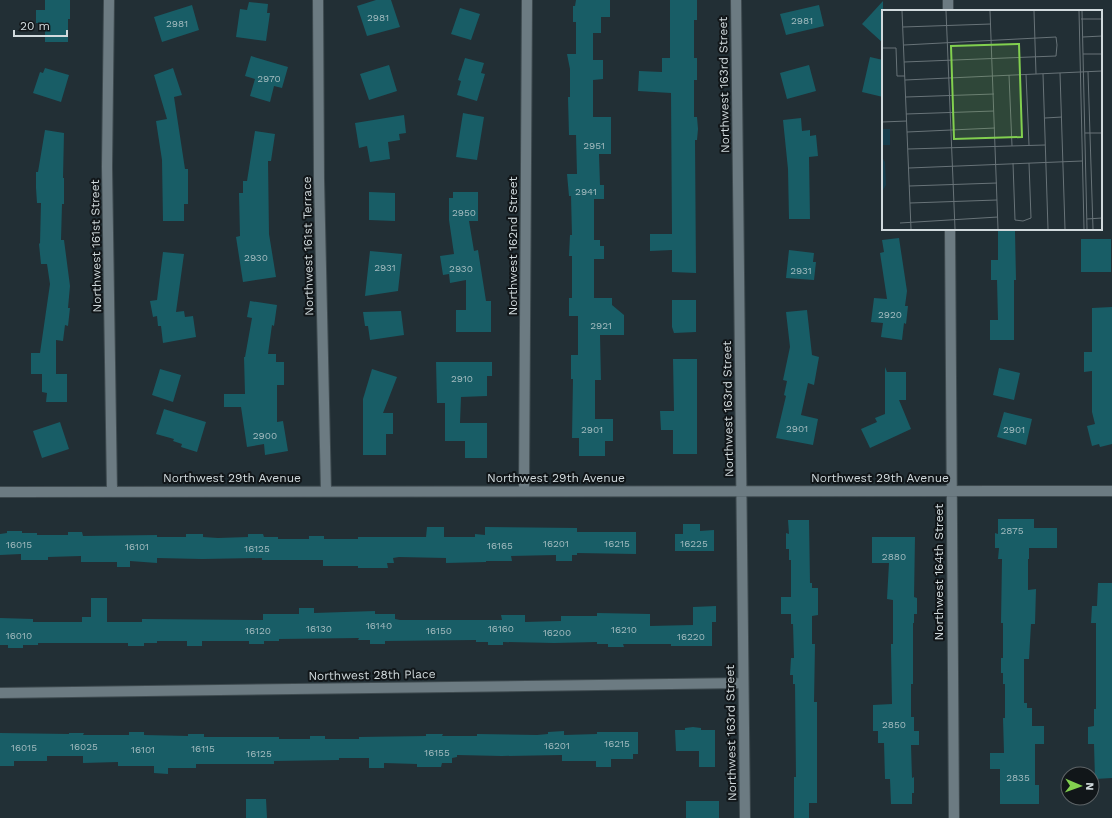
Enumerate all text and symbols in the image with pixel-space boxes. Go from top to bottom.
inset map [882,10,1102,230]
scale bar [14,12,67,38]
house number: 2981 [367,12,389,23]
house number: 2981 [791,15,813,26]
street label: Northwest 163rd Street [716,17,732,153]
house number: 2981 [166,18,188,29]
text: 20 m [20,19,50,33]
house number: 2970 [257,73,281,84]
house number: 2951 [583,140,605,151]
street label: Northwest 161st Terrace [300,176,316,316]
street label: Northwest 162nd Street [506,177,520,315]
street label: Northwest 161st Street [88,179,104,313]
house number: 2941 [575,186,597,197]
house number: 2950 [452,207,476,218]
house number: 2930 [244,252,268,263]
house number: 2931 [374,262,396,273]
house number: 2930 [449,263,473,274]
house number: 2931 [790,265,812,276]
house number: 2920 [878,309,902,320]
house number: 2921 [590,320,612,331]
street label: Northwest 163rd Street [720,341,736,477]
house number: 2910 [451,373,473,384]
house number: 2901 [786,423,808,434]
house number: 2901 [581,424,603,435]
house number: 2901 [1003,424,1025,435]
house number: 2900 [253,430,277,441]
street label: Northwest 29th Avenue [163,471,301,485]
street label: Northwest 29th Avenue [487,471,625,485]
street label: Northwest 29th Avenue [811,471,949,485]
street label: Northwest 164th Street [932,504,946,640]
house number: 2875 [1000,525,1024,536]
house number: 16201 [543,538,569,549]
house number: 16215 [604,538,630,549]
house number: 16225 [680,538,708,549]
house number: 16015 [6,539,32,550]
house number: 16165 [487,540,513,551]
house number: 16101 [125,541,149,552]
house number: 16125 [244,543,270,554]
house number: 2880 [882,551,906,562]
house number: 16140 [366,620,392,631]
house number: 16130 [306,623,332,634]
house number: 16160 [488,623,514,634]
house number: 16210 [611,624,637,635]
house number: 16120 [245,625,271,636]
house number: 16150 [426,625,452,636]
house number: 16200 [543,627,571,638]
house number: 16010 [6,630,32,641]
house number: 16220 [677,631,705,642]
street label: Northwest 163rd Street [723,665,739,801]
street label: Northwest 28th Place [308,667,436,683]
house number: 2850 [882,719,906,730]
house number: 16215 [604,738,630,749]
house number: 16201 [544,740,570,751]
house number: 16025 [70,741,98,752]
house number: 16015 [11,742,37,753]
house number: 16115 [191,743,215,754]
house number: 16101 [131,744,155,755]
house number: 16155 [424,747,450,758]
house number: 16125 [246,748,272,759]
north arrow [1060,766,1100,806]
house number: 2835 [1006,772,1030,783]
text: N [1083,782,1096,791]

